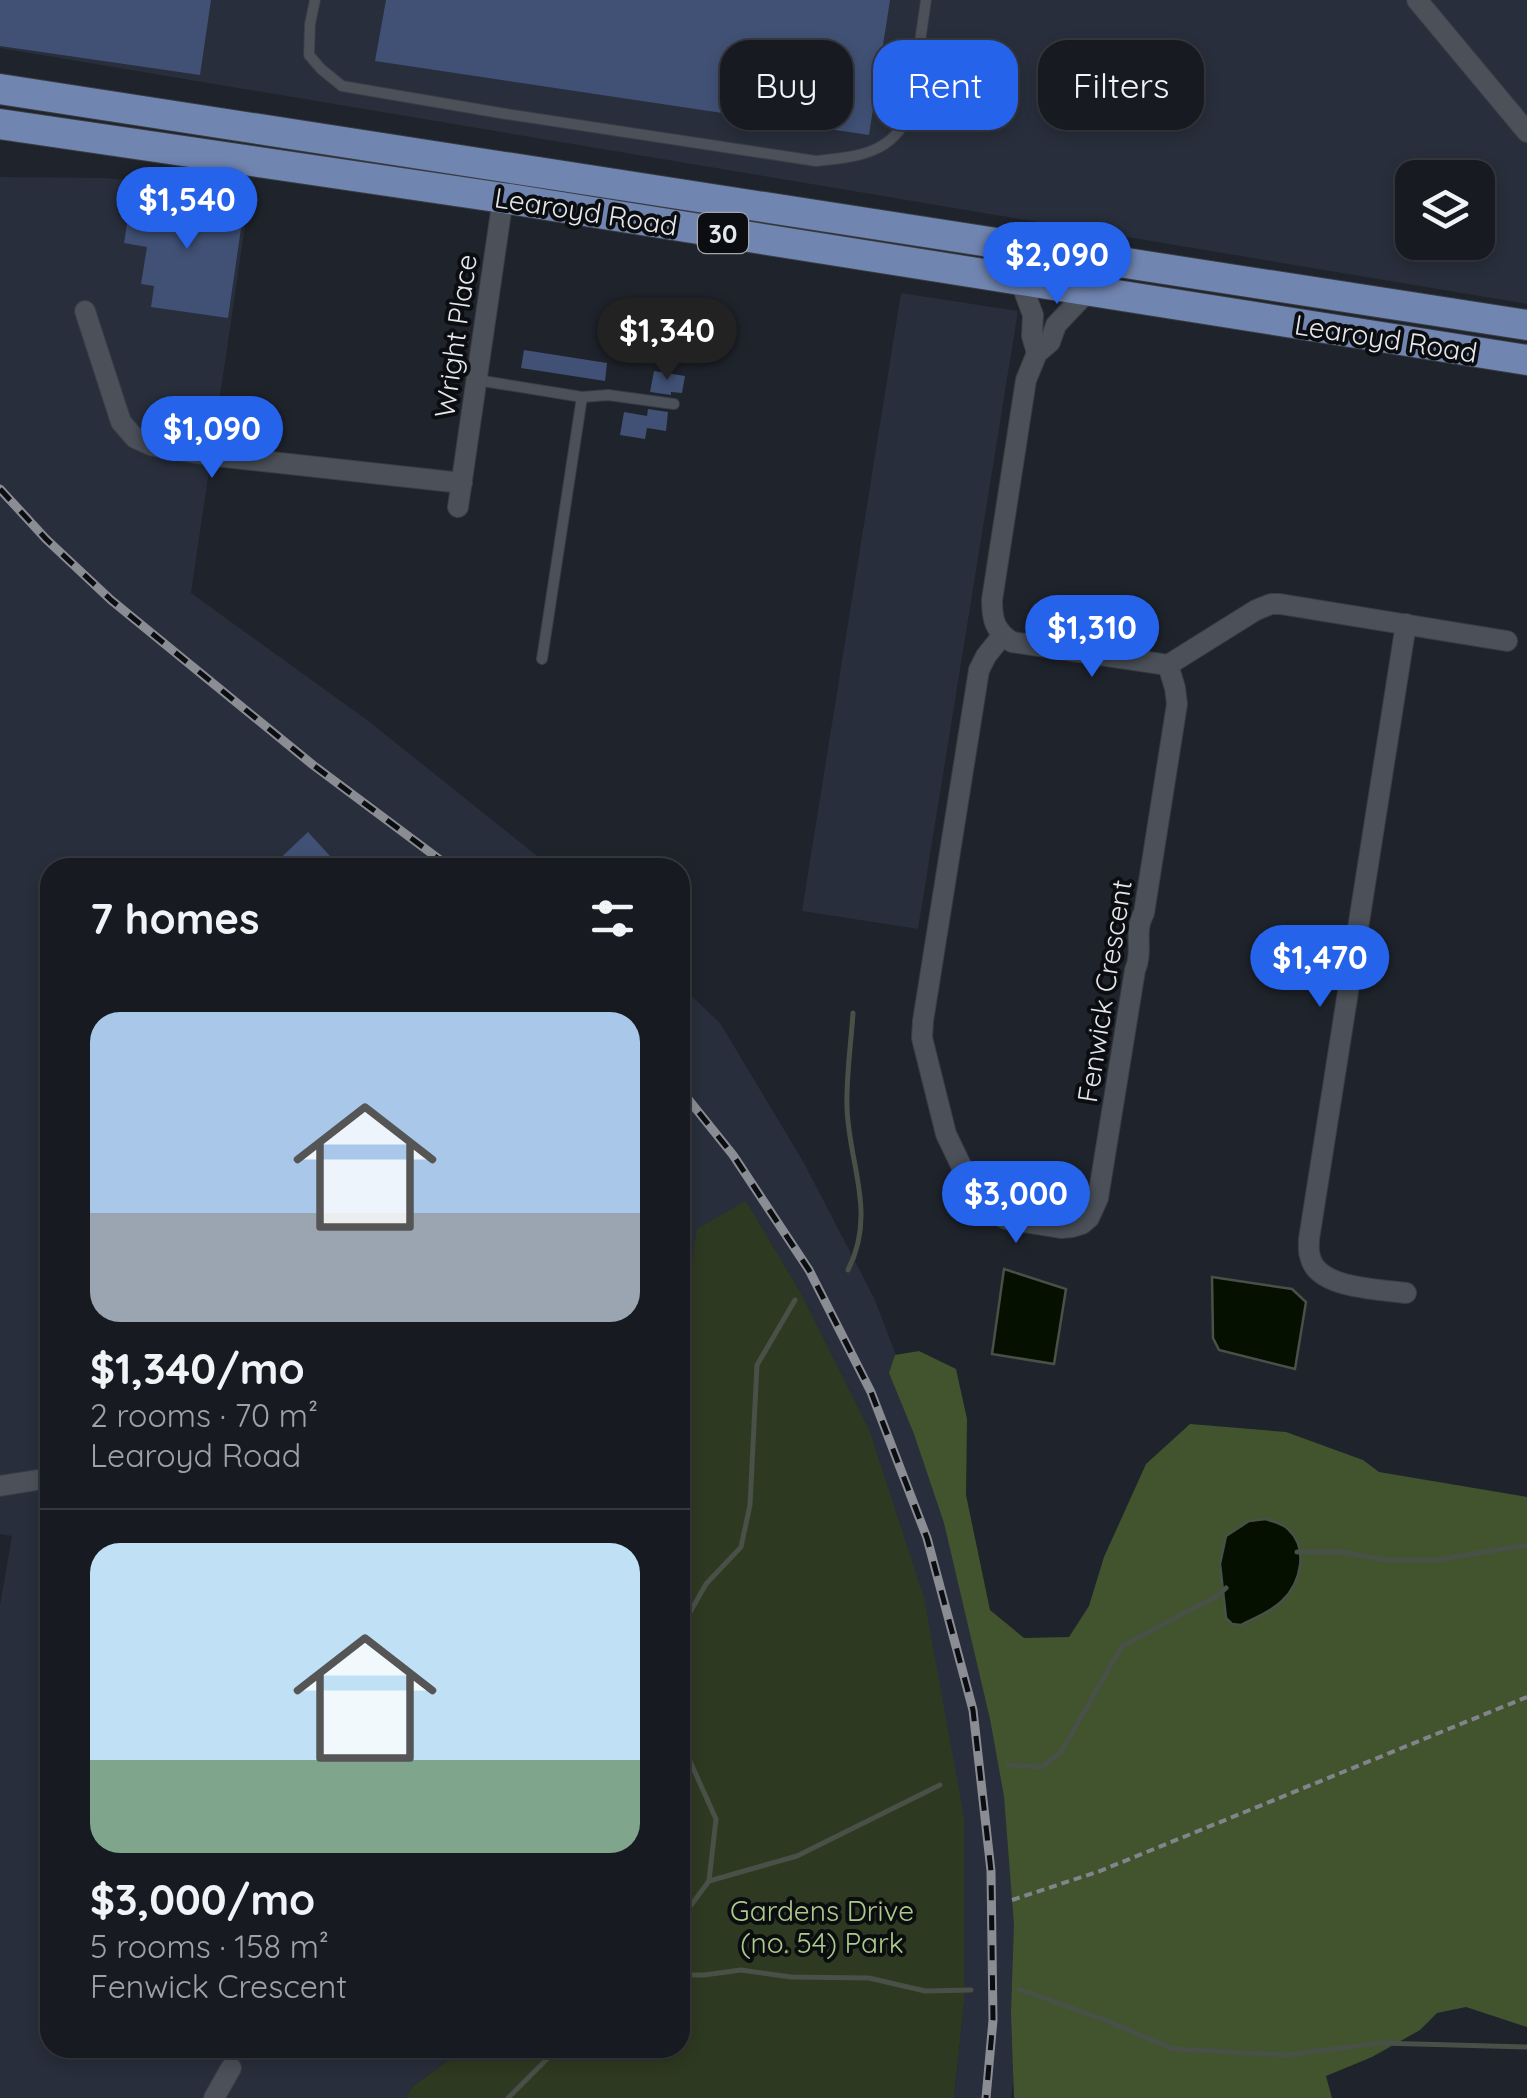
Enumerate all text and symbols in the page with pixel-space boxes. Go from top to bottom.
chip: Buy [720,40,853,130]
chip: Rent [873,40,1018,130]
chip: Filters [1038,40,1204,130]
map controls [1395,160,1495,260]
button: layers [1395,160,1495,260]
pin: $1,540 [106,167,268,252]
text: $1,540 [138,179,236,219]
street label: Learoyd Road [492,179,680,243]
road number: 30 [698,213,748,253]
pin: $2,090 [976,222,1138,307]
text: $2,090 [1005,234,1109,274]
street label: Wright Place [426,252,484,420]
pin: $1,340 [586,298,748,383]
street label: Learoyd Road [1292,306,1480,370]
text: $1,340 [619,310,715,350]
pin: $1,090 [131,396,293,481]
text: $1,090 [163,408,261,448]
pin: $1,310 [1011,595,1173,680]
text: $1,310 [1047,607,1137,647]
street label: Fenwick Crescent [1069,877,1139,1105]
icon: filters [585,891,640,946]
text: 7 homes [90,892,259,945]
pin: $1,470 [1239,925,1401,1010]
text: $1,470 [1272,937,1368,977]
icon: home [275,1077,455,1257]
pin: $3,000 [935,1161,1097,1246]
text: $3,000 [964,1173,1068,1213]
text: $1,340/mo [90,1342,305,1395]
text: 2 rooms · 70 m² [90,1395,318,1435]
text: Learoyd Road [90,1435,301,1475]
icon: home [275,1608,455,1788]
text: $3,000/mo [90,1873,315,1926]
park label: Gardens Drive (no. 54) Park [730,1893,914,1960]
text: 5 rooms · 158 m² [90,1926,329,1966]
text: Fenwick Crescent [90,1966,347,2006]

